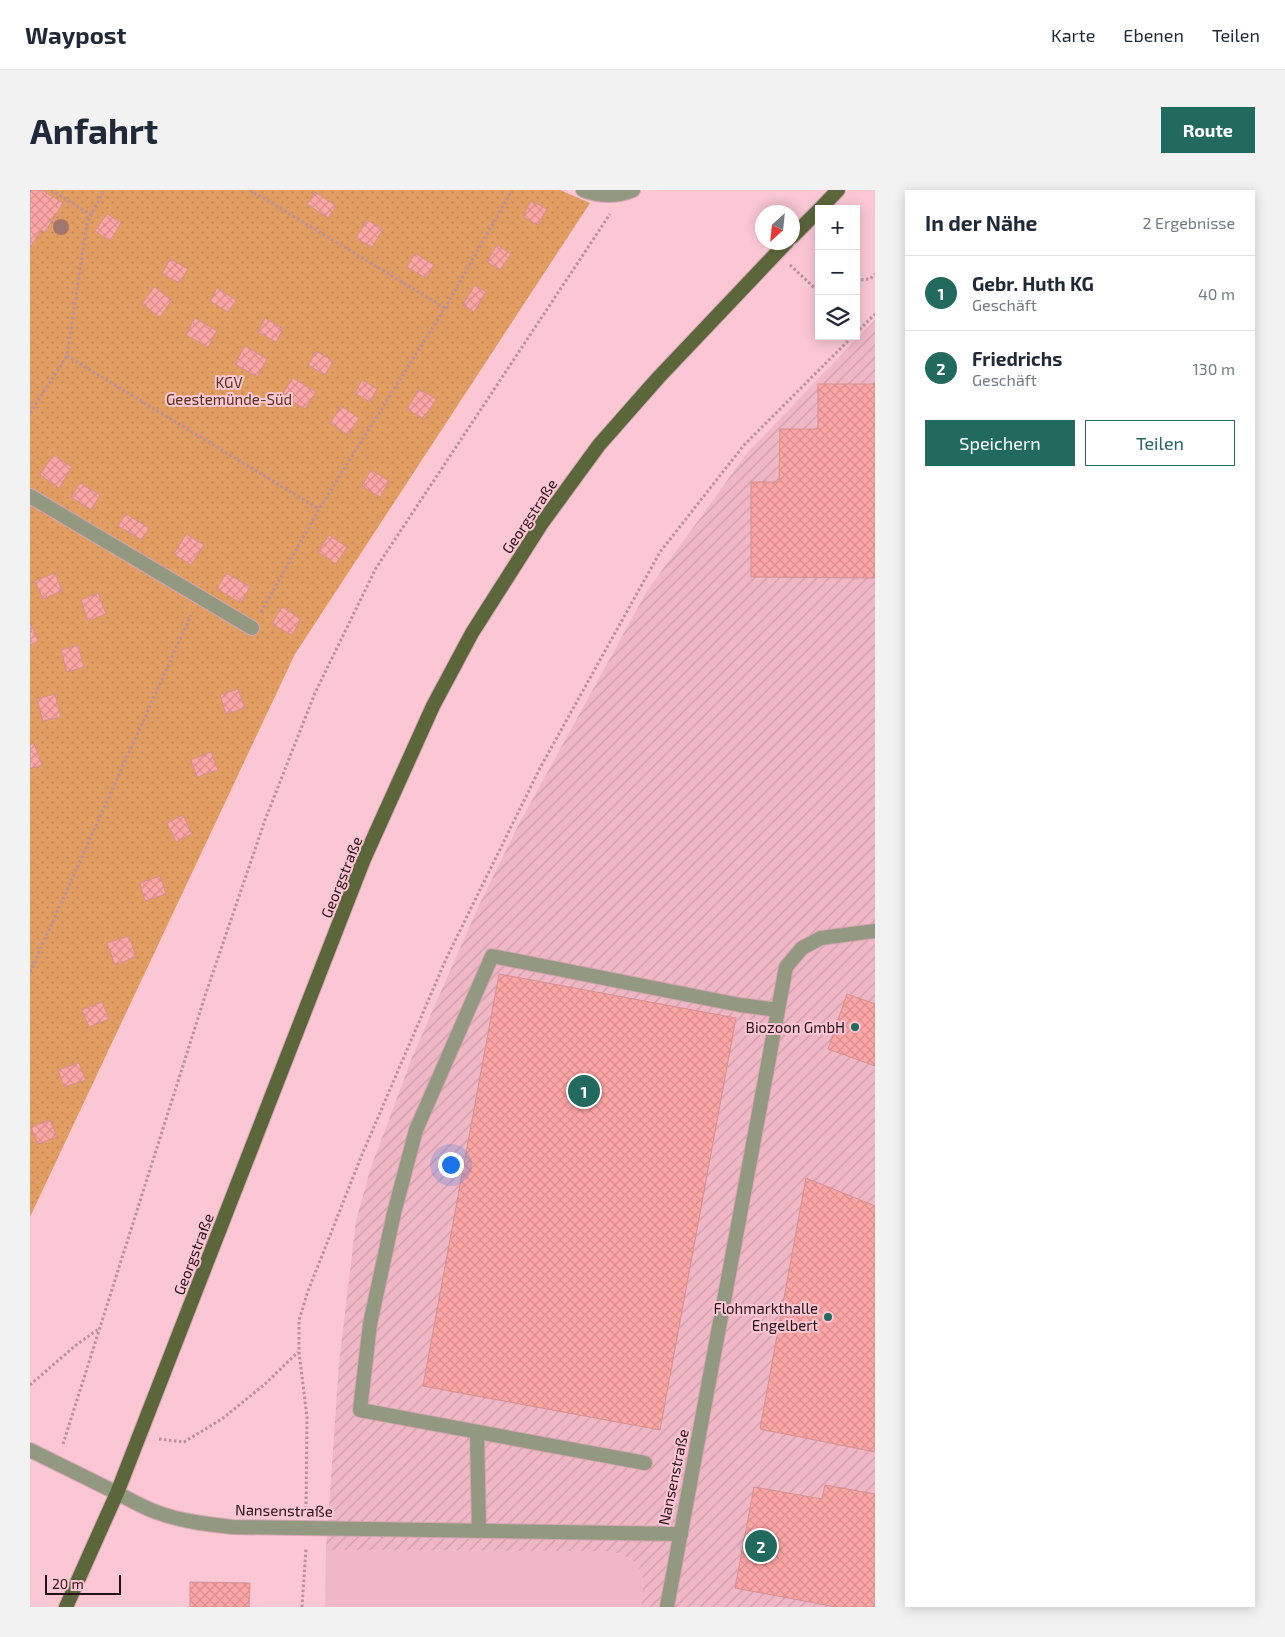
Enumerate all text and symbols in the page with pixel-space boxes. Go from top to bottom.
text: Waypost [25,20,126,49]
text: Karte [1051,24,1095,46]
text: Ebenen [1123,24,1184,46]
text: Teilen [1212,24,1260,46]
button: Route [1161,107,1255,153]
text: Anfahrt [30,109,158,151]
north arrow [755,205,800,250]
map controls [815,205,860,340]
button: + [815,205,860,250]
text: In der Nähe [925,210,1037,235]
text: 2 Ergebnisse [1142,213,1235,232]
button: − [815,250,860,295]
text: Gebr. Huth KG [972,272,1094,295]
text: 1 [938,284,944,303]
text: 40 m [1198,284,1235,303]
button: layers [815,295,860,340]
text: Geschäft [972,295,1037,314]
text: Friedrichs [972,347,1062,370]
text: 2 [936,359,946,378]
text: 130 m [1193,359,1235,378]
text: Geschäft [972,370,1037,389]
park label: KGV Geestemünde-Süd [166,373,292,408]
button: Speichern [925,420,1075,466]
button: Teilen [1085,420,1235,466]
street label: Georgstraße [497,475,561,557]
street label: Georgstraße [317,834,365,920]
place label: Biozoon GmbH [746,1018,845,1036]
marker: Biozoon GmbH [849,1021,861,1033]
pin: 1 [568,1072,600,1110]
your location [438,1152,464,1178]
street label: Georgstraße [169,1211,217,1297]
place label: Flohmarkthalle Engelbert [714,1299,818,1334]
marker: Flohmarkthalle Engelbert [822,1311,834,1323]
street label: Nansenstraße [654,1427,692,1527]
street label: Nansenstraße [235,1500,333,1520]
pin: 2 [745,1527,777,1565]
scale bar [45,1572,121,1595]
text: 20 m [52,1575,84,1592]

